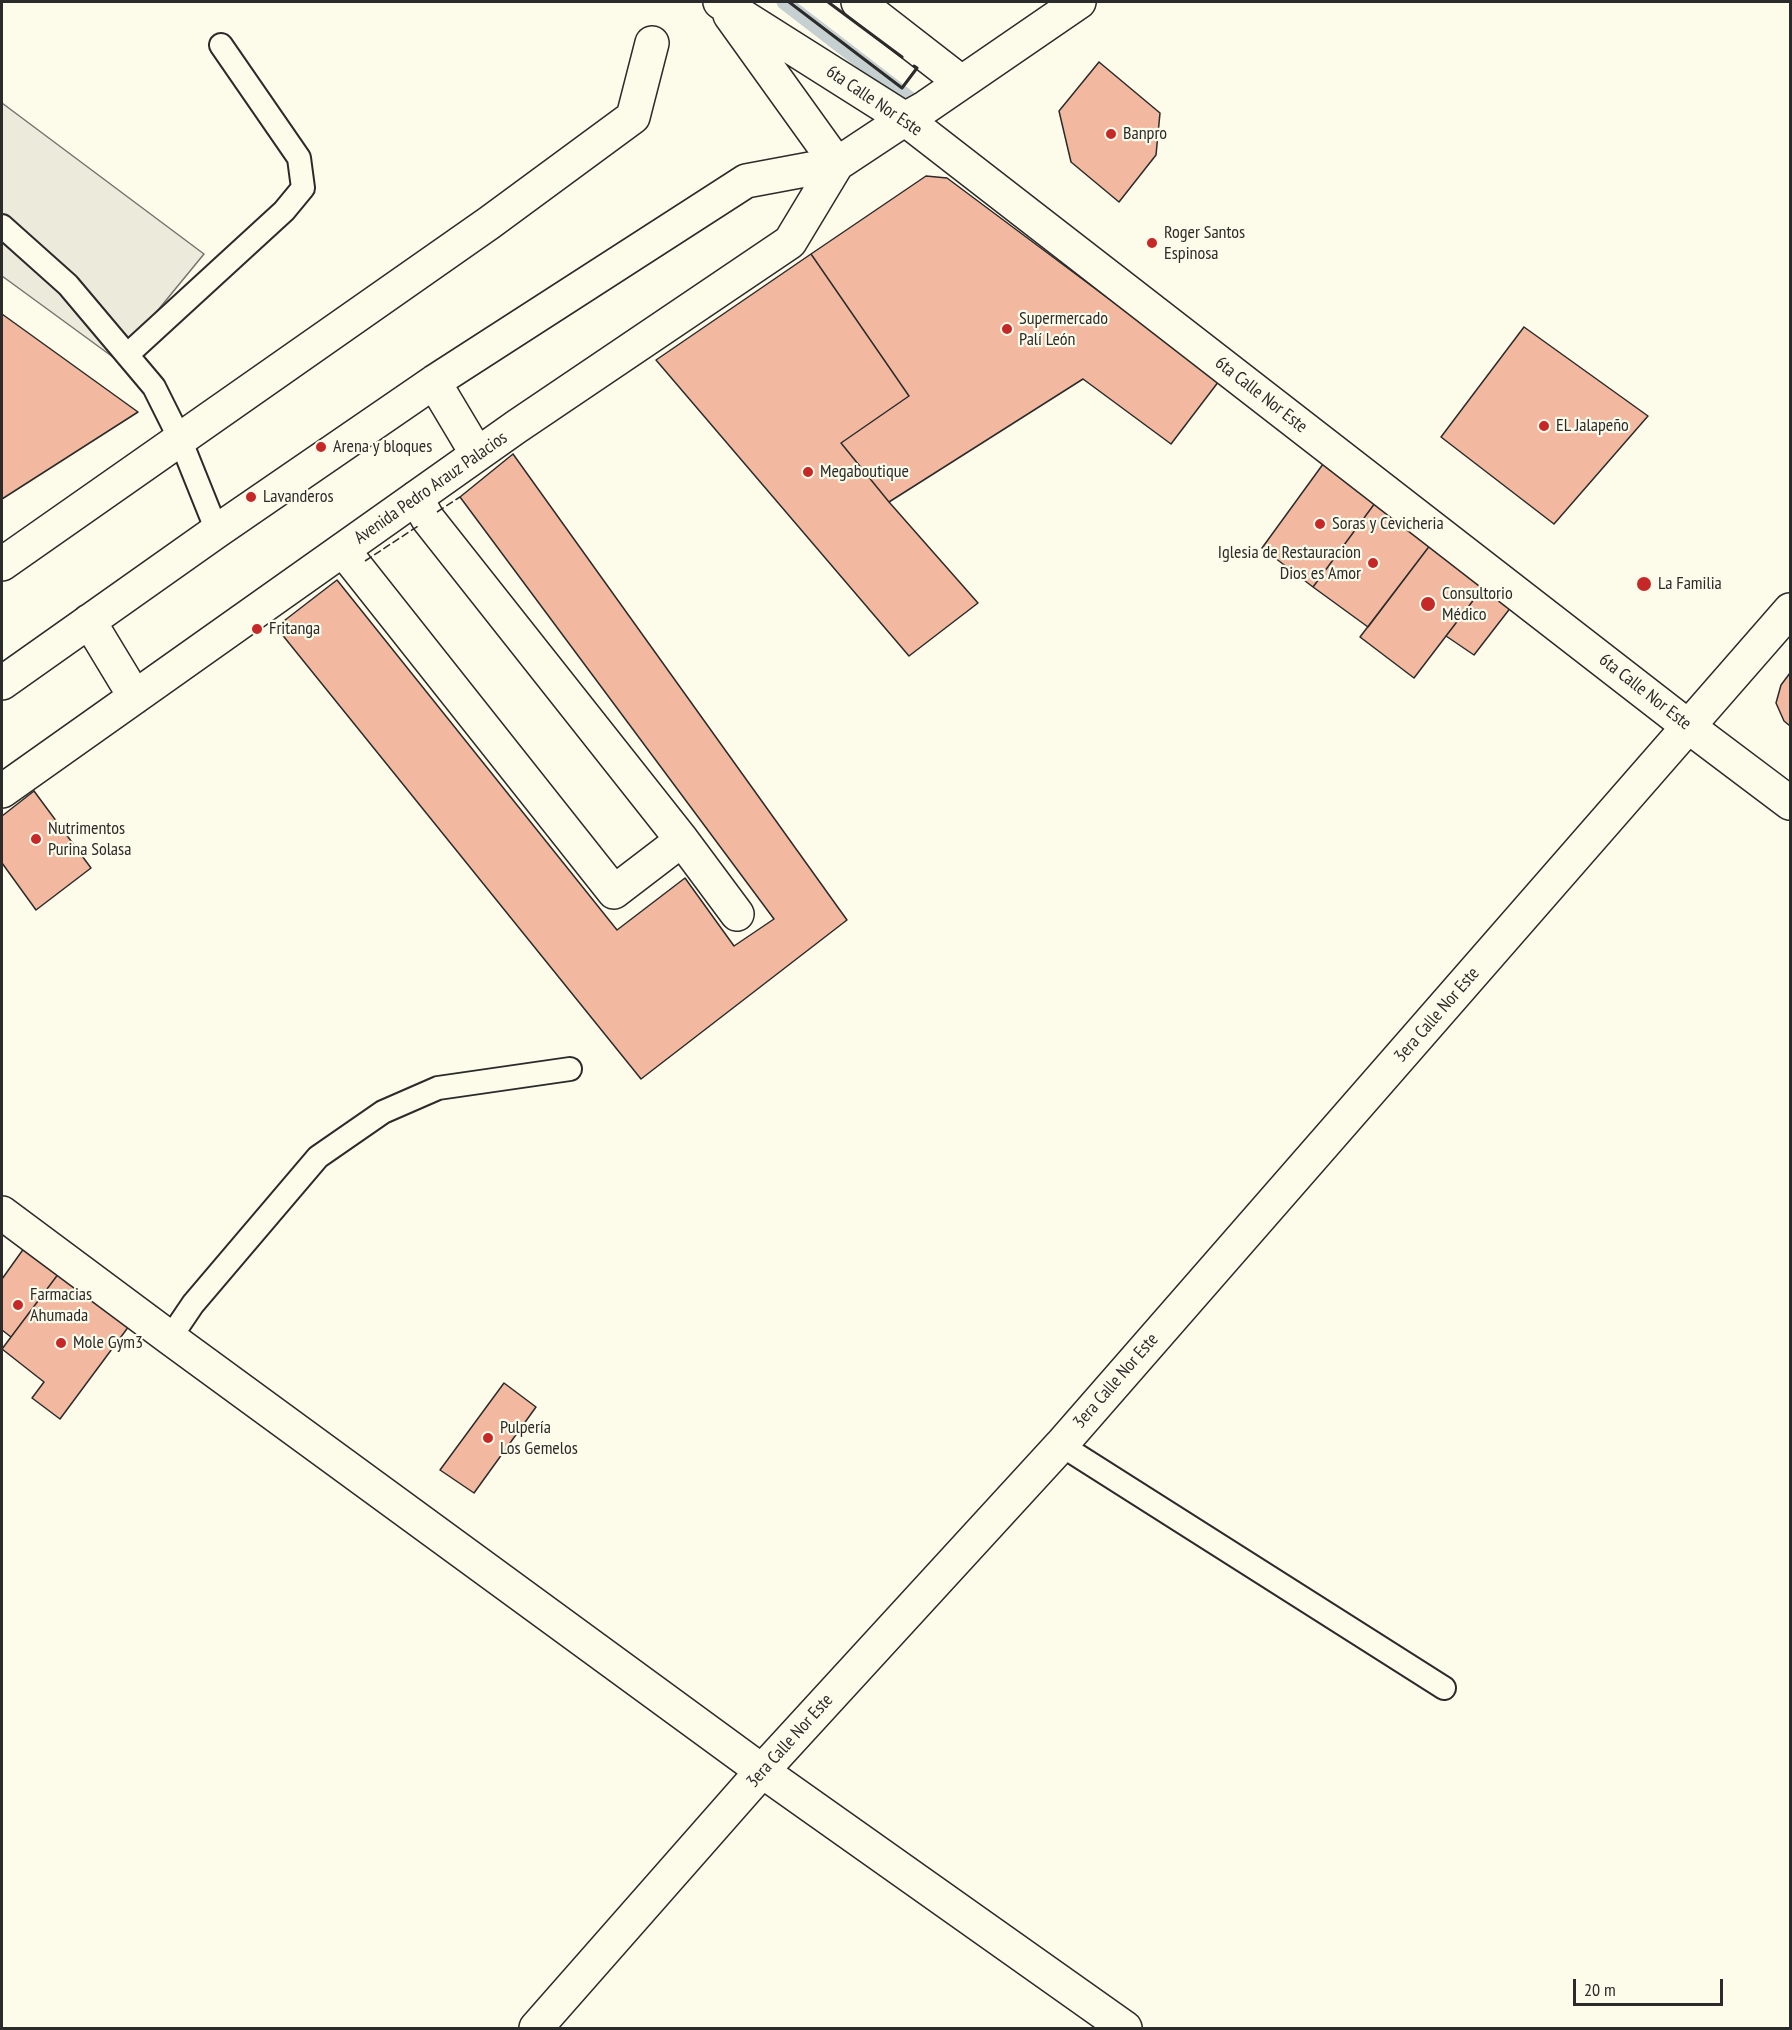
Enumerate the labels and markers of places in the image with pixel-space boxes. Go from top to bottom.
place label: Banpro [1123,123,1167,145]
marker: Banpro [1104,127,1118,141]
place label: Roger Santos Espinosa [1164,222,1245,264]
marker: Roger Santos Espinosa [1145,236,1159,250]
place label: Supermercado Palí León [1019,308,1108,350]
marker: Supermercado Palí León [1000,322,1014,336]
place label: EL Jalapeño [1556,415,1629,437]
marker: EL Jalapeño [1537,419,1551,433]
place label: Arena y bloques [333,436,432,458]
marker: Arena y bloques [314,440,328,454]
place label: Megaboutique [820,461,909,483]
marker: Megaboutique [801,465,815,479]
place label: Lavanderos [263,486,334,508]
marker: Lavanderos [244,490,258,504]
place label: Soras y Cevicheria [1332,513,1444,535]
marker: Soras y Cevicheria [1313,517,1327,531]
place label: Iglesia de Restauracion Dios es Amor [1218,542,1361,584]
marker: Iglesia de Restauracion Dios es Amor [1366,556,1380,570]
place label: La Familia [1658,573,1722,595]
marker: La Familia [1635,575,1653,593]
place label: Consultorio Médico [1442,583,1513,626]
marker: Consultorio Médico [1419,595,1437,613]
place label: Fritanga [269,618,320,640]
marker: Fritanga [250,622,264,636]
place label: Nutrimentos Purina Solasa [48,818,131,860]
marker: Nutrimentos Purina Solasa [29,832,43,846]
place label: Farmacias Ahumada [30,1284,92,1326]
marker: Farmacias Ahumada [11,1298,25,1312]
place label: Mole Gym3 [73,1332,143,1354]
marker: Mole Gym3 [54,1336,68,1350]
place label: Pulpería Los Gemelos [500,1417,578,1460]
marker: Pulpería Los Gemelos [481,1431,495,1445]

